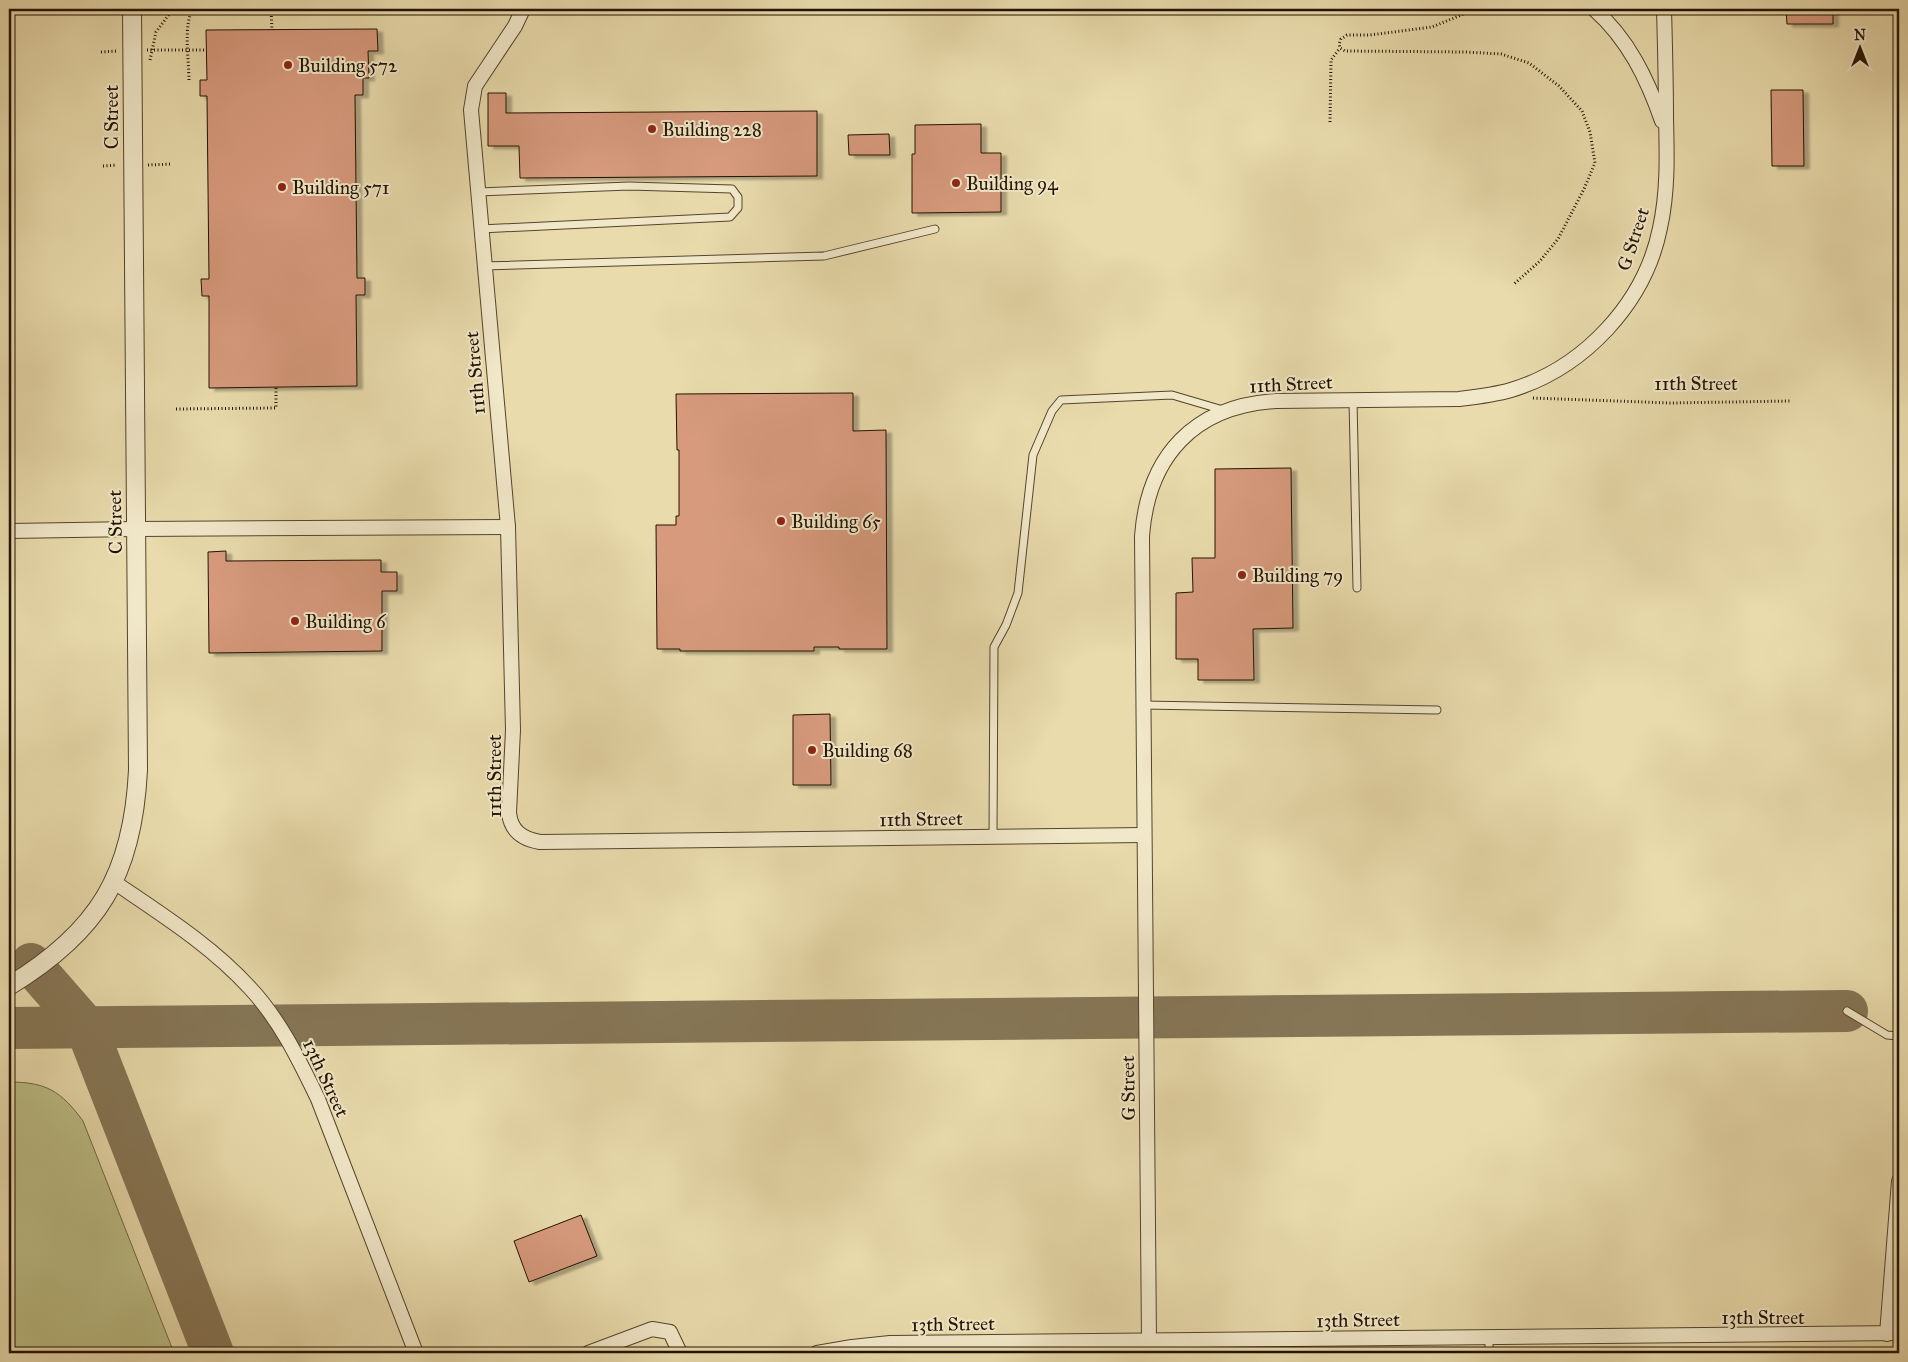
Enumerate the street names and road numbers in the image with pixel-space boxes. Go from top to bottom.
street label: C Street [100,85,123,149]
street label: G Street [1612,204,1654,274]
street label: 11th Street [460,330,490,416]
street label: 11th Street [1249,370,1334,398]
street label: 11th Street [1654,372,1738,395]
street label: C Street [103,489,127,554]
street label: 11th Street [483,734,506,818]
street label: 11th Street [879,807,963,831]
street label: 13th Street [298,1035,354,1121]
street label: G Street [1116,1055,1140,1121]
street label: 13th Street [1721,1306,1805,1329]
street label: 13th Street [1316,1308,1400,1332]
street label: 13th Street [911,1312,995,1336]

